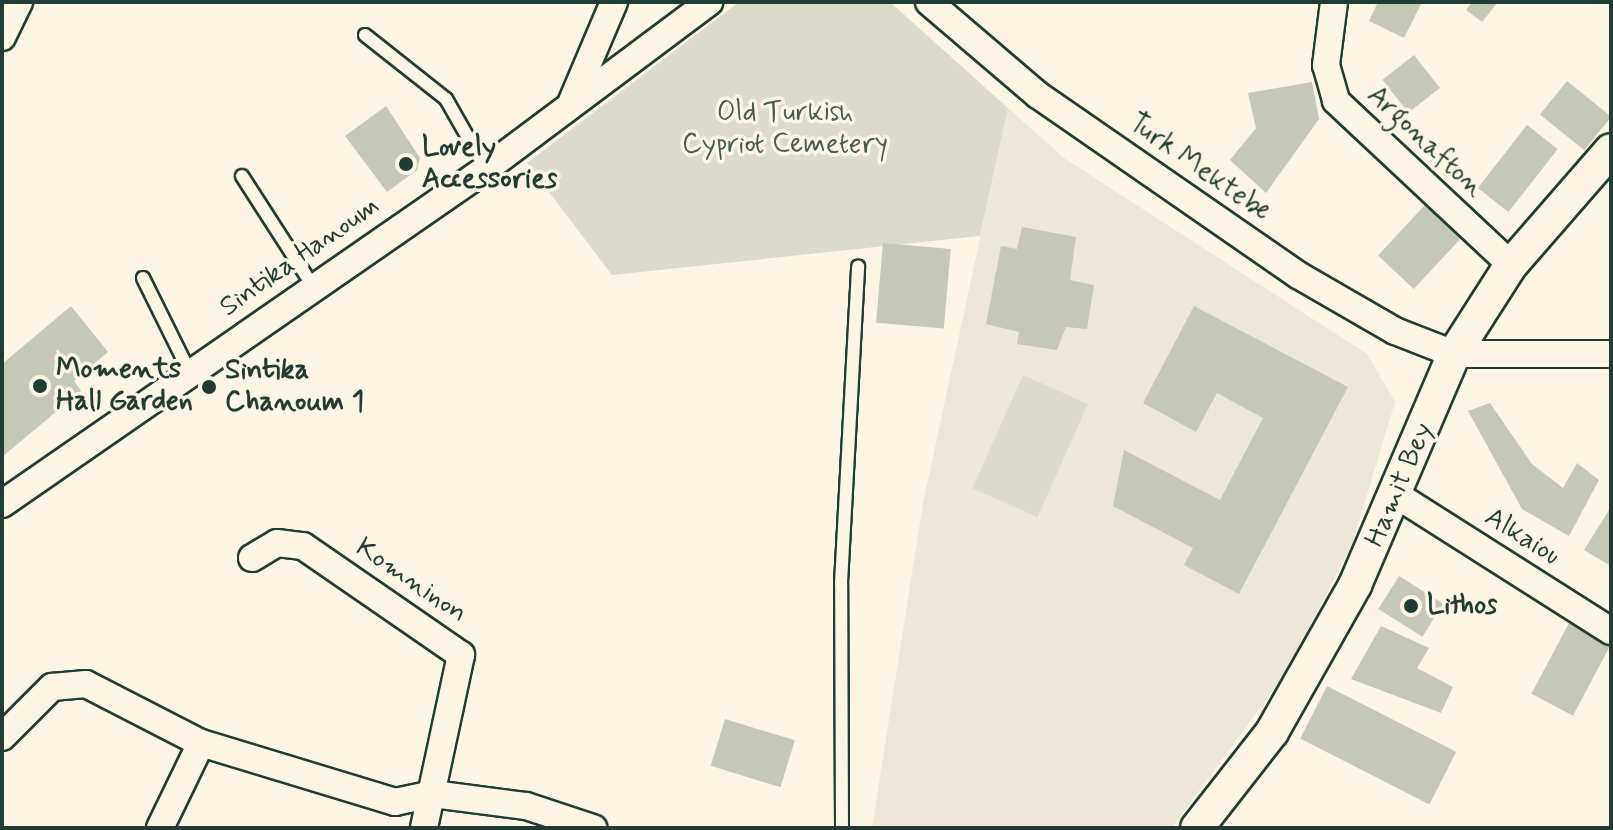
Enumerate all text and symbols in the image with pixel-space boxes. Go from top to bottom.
street label: Argonafton [1360,79,1490,205]
park label: Old Turkish Cypriot Cemetery [678,96,892,162]
street label: Turk Mektebe [1122,107,1276,229]
place label: Lovely Accessories [422,131,557,197]
marker: Lovely Accessories [397,155,415,173]
street label: Sintika Hanoum [210,187,390,327]
place label: Moments Hall Garden [56,353,193,419]
place label: Sintika Chanoum 1 [225,354,364,420]
marker: Moments Hall Garden [31,377,49,395]
marker: Sintika Chanoum 1 [200,378,218,396]
street label: Hamit Bey [1359,417,1441,553]
street label: Alkaiou [1478,501,1566,573]
street label: Komninon [349,531,473,631]
place label: Lithos [1427,589,1497,623]
marker: Lithos [1402,597,1420,615]

